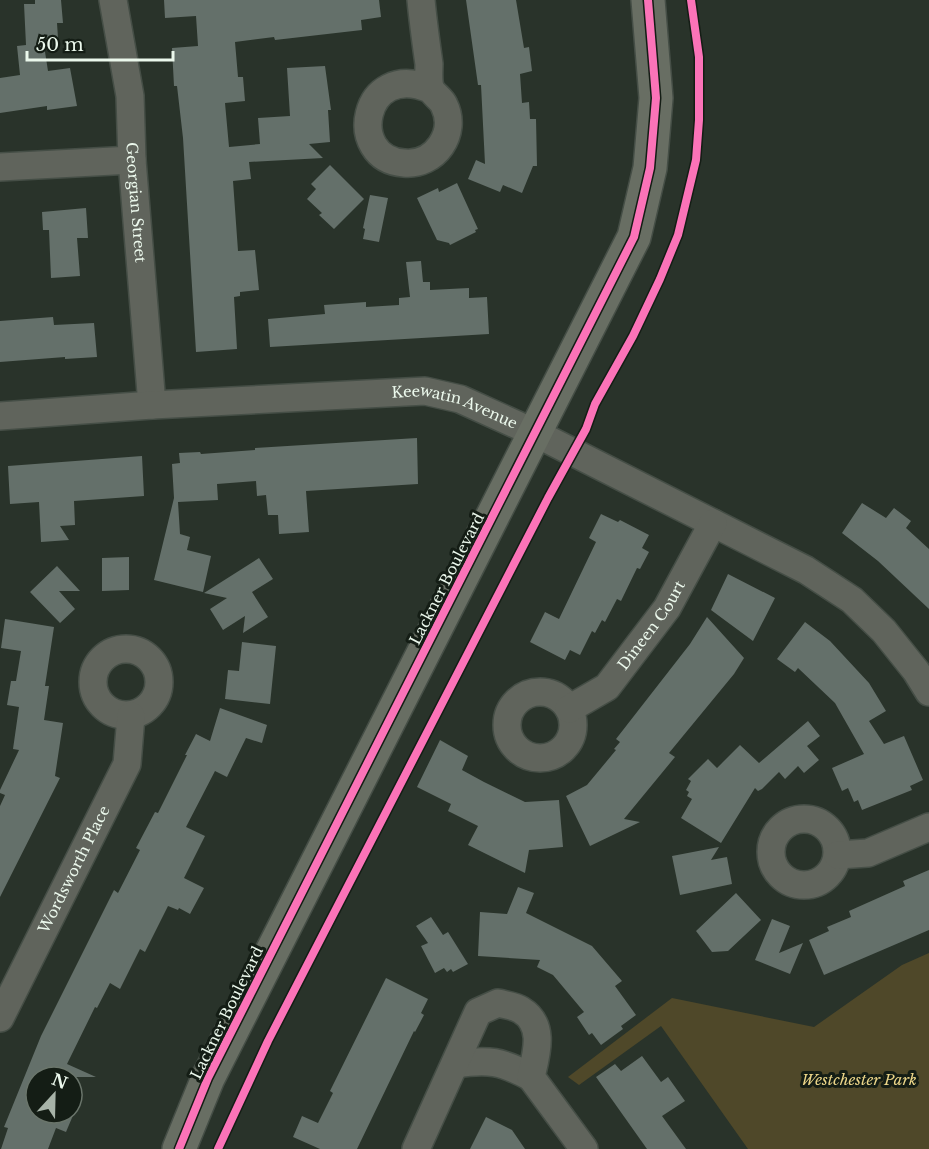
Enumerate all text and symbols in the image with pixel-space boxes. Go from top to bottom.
scale bar [27,24,172,62]
text: 50 m [36,34,84,56]
street label: Georgian Street [122,142,150,264]
street label: Keewatin Avenue [391,380,521,433]
street label: Lackner Boulevard [405,510,488,648]
street label: Dineen Court [613,577,689,674]
street label: Wordsworth Place [34,802,114,937]
street label: Lackner Boulevard [186,943,267,1082]
north arrow [24,1065,84,1125]
text: N [49,1069,70,1093]
park label: Westchester Park [801,1070,917,1089]

